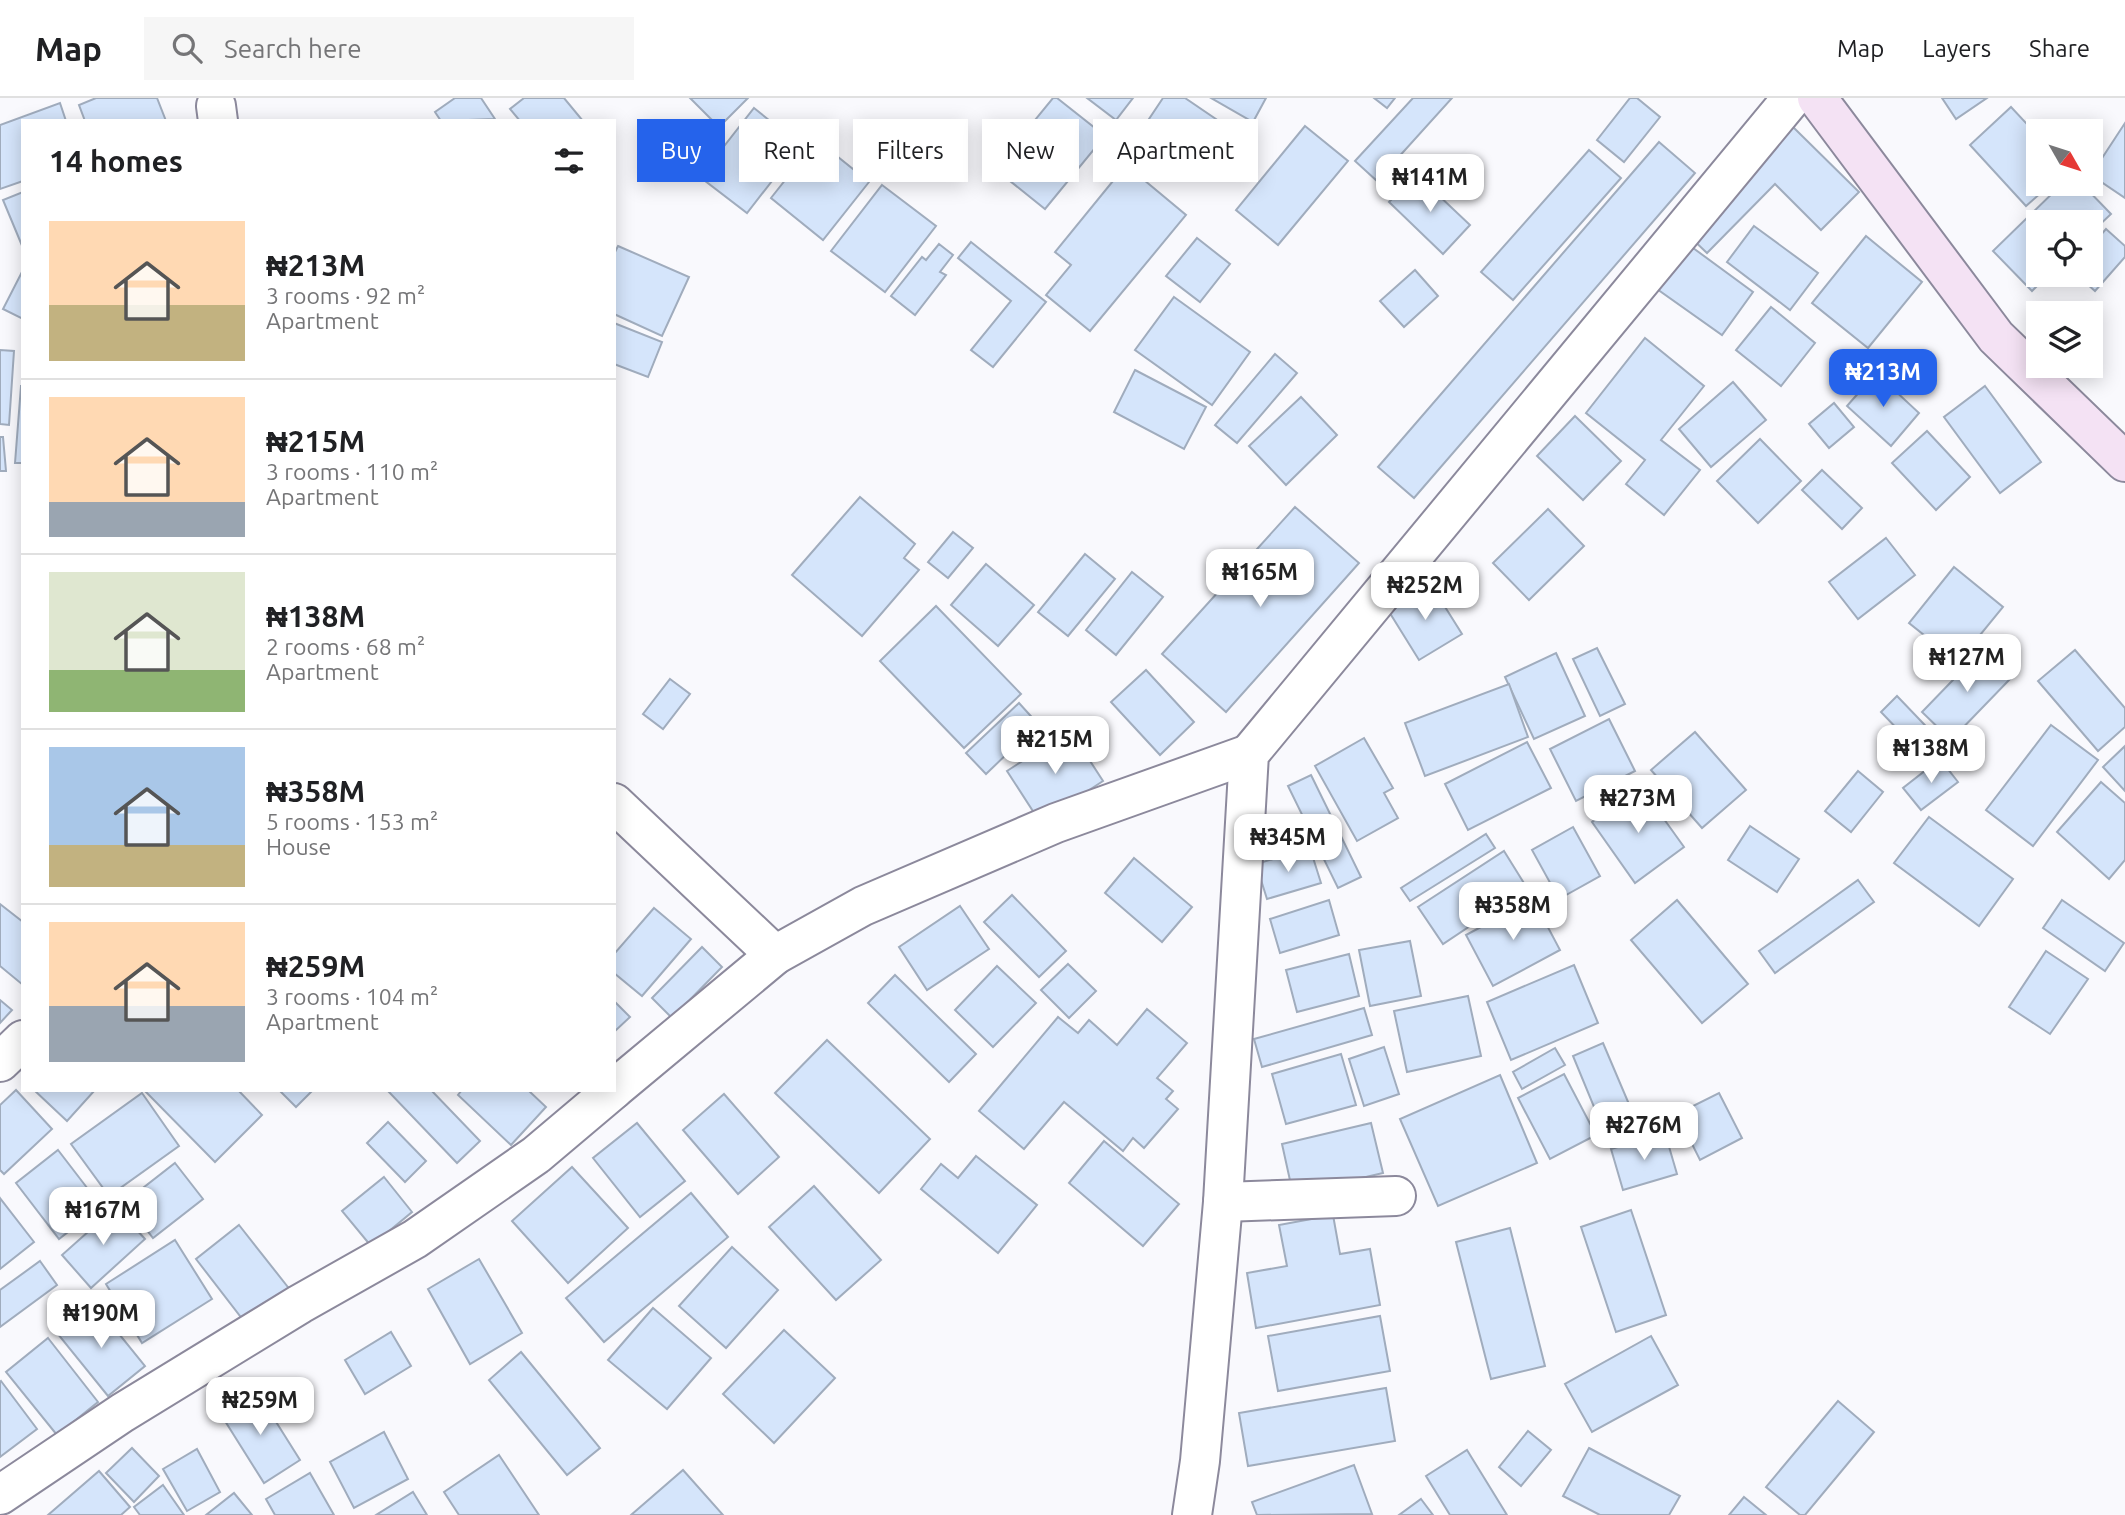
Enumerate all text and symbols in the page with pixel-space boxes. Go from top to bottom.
search box [144,17,634,80]
icon: search [168,29,206,67]
text: Map [35,30,102,67]
text: Search here [224,34,362,63]
text: Map [1837,35,1884,62]
text: Layers [1922,35,1991,62]
text: Share [2029,35,2090,62]
chip: Buy [637,119,725,182]
chip: Rent [739,119,839,182]
chip: Filters [853,119,968,182]
chip: New [982,119,1079,182]
chip: Apartment [1093,119,1258,182]
north arrow [2026,119,2104,196]
map controls [2026,119,2103,378]
icon: filters [550,142,588,180]
text: 14 homes [49,144,183,178]
pin: ₦141M [1381,155,1479,214]
text: ₦141M [1392,164,1468,189]
button: locate [2026,210,2103,287]
text: ₦213M [266,248,365,282]
icon: home [105,249,189,333]
text: 3 rooms · 92 m² [266,283,425,308]
button: layers [2026,301,2103,378]
text: Apartment [266,308,379,333]
pin: ₦213M [1834,350,1932,409]
text: ₦213M [1845,359,1921,384]
text: ₦215M [266,424,365,458]
icon: home [105,425,189,509]
text: 3 rooms · 110 m² [266,459,438,484]
text: Apartment [266,484,379,509]
pin: ₦165M [1211,550,1309,609]
text: ₦165M [1222,559,1298,584]
pin: ₦252M [1376,562,1474,622]
text: ₦252M [1387,572,1463,597]
text: ₦138M [266,599,365,633]
icon: home [105,600,189,684]
text: 2 rooms · 68 m² [266,634,425,659]
pin: ₦127M [1918,634,2016,694]
text: ₦127M [1929,644,2005,669]
text: Apartment [266,659,379,684]
pin: ₦215M [1006,716,1104,776]
text: ₦215M [1017,726,1093,751]
pin: ₦138M [1882,726,1980,785]
text: ₦138M [1893,735,1969,760]
text: ₦358M [266,774,365,808]
icon: home [105,775,189,859]
pin: ₦273M [1589,776,1687,835]
text: ₦273M [1600,785,1676,810]
text: 5 rooms · 153 m² [266,809,438,834]
pin: ₦345M [1239,814,1337,874]
text: ₦345M [1250,824,1326,849]
text: House [266,834,331,859]
pin: ₦358M [1464,882,1562,942]
text: ₦358M [1475,892,1551,917]
text: ₦259M [266,949,365,983]
icon: home [105,950,189,1034]
text: 3 rooms · 104 m² [266,984,438,1009]
text: Apartment [266,1009,379,1034]
pin: ₦276M [1595,1102,1693,1162]
text: ₦276M [1606,1112,1682,1137]
pin: ₦167M [54,1188,152,1247]
text: ₦167M [65,1197,141,1222]
pin: ₦190M [52,1290,150,1350]
text: ₦190M [63,1300,139,1325]
pin: ₦259M [211,1378,309,1437]
text: ₦259M [222,1387,298,1412]

